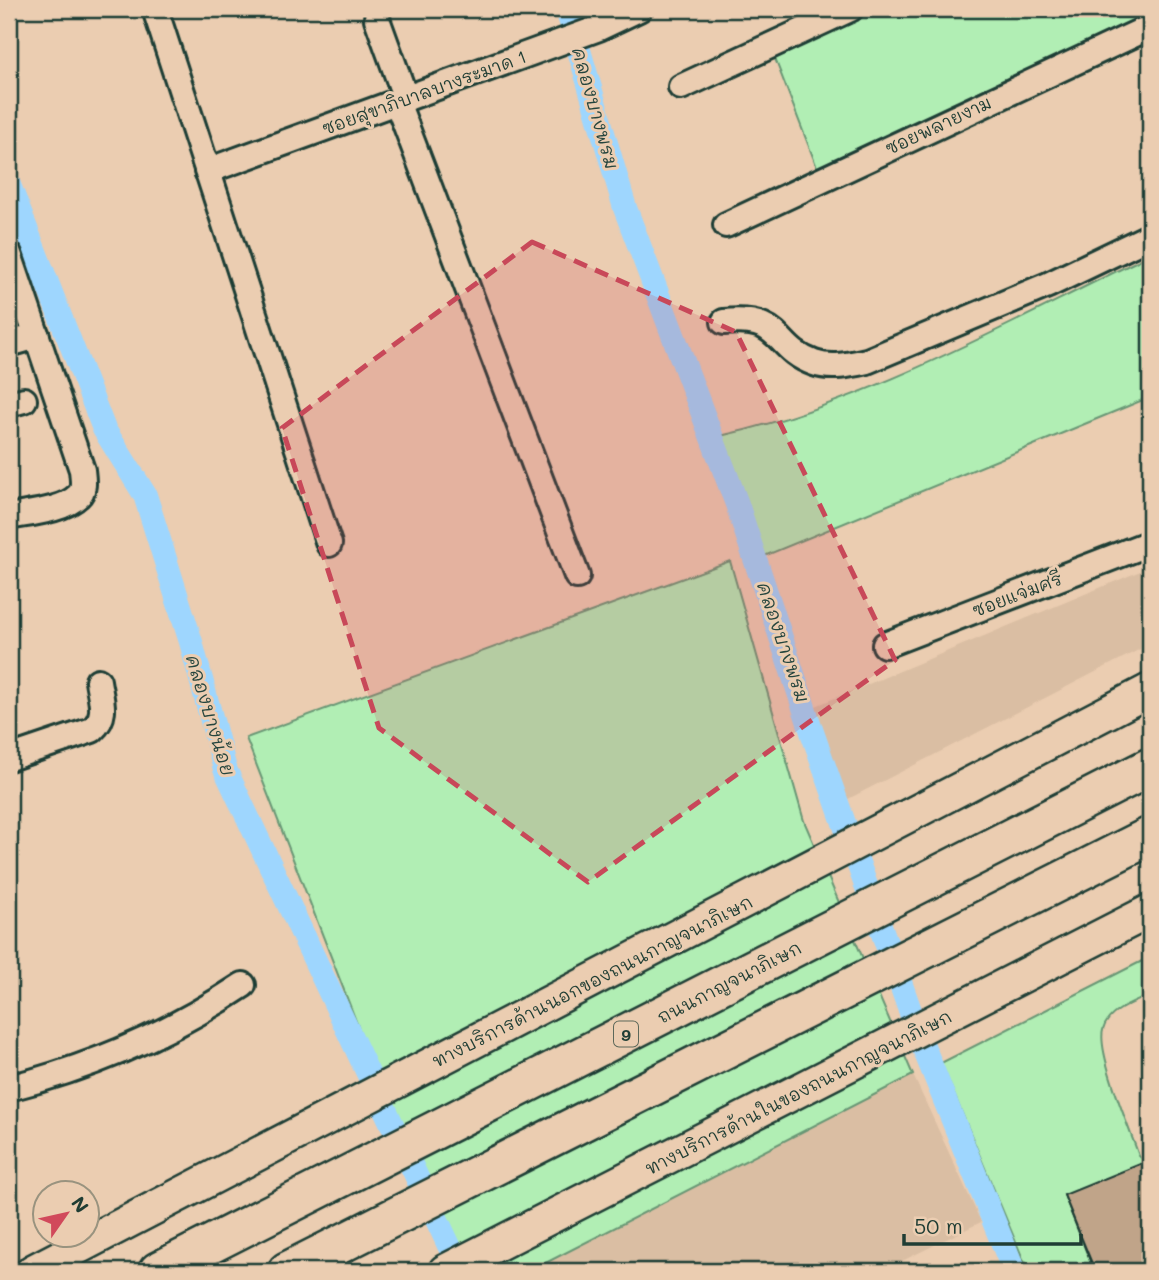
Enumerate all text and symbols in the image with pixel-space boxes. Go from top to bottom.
street label: ซอยสุขาภิบาลบางระมาด 1 [318,44,530,142]
water label: คลองบางพรม [567,44,625,172]
street label: ซอยพลายงาม [881,90,995,160]
street label: ซอยแจ่มศรี [968,566,1066,622]
water label: คลองบางพรม [752,579,816,705]
water label: คลองบางน้อย [181,651,241,779]
street label: ทางบริการด้านนอกของถนนกาญจนาภิเษก [428,890,756,1072]
street label: ถนนกาญจนาภิเษก [653,936,805,1028]
street label: ทางบริการด้านในของถนนกาญจนาภิเษก [641,1004,955,1180]
road number: 9 [614,1022,638,1046]
north arrow [32,1178,102,1248]
text: N [66,1191,95,1217]
scale bar [904,1203,1080,1247]
text: 50 m [914,1212,963,1239]

